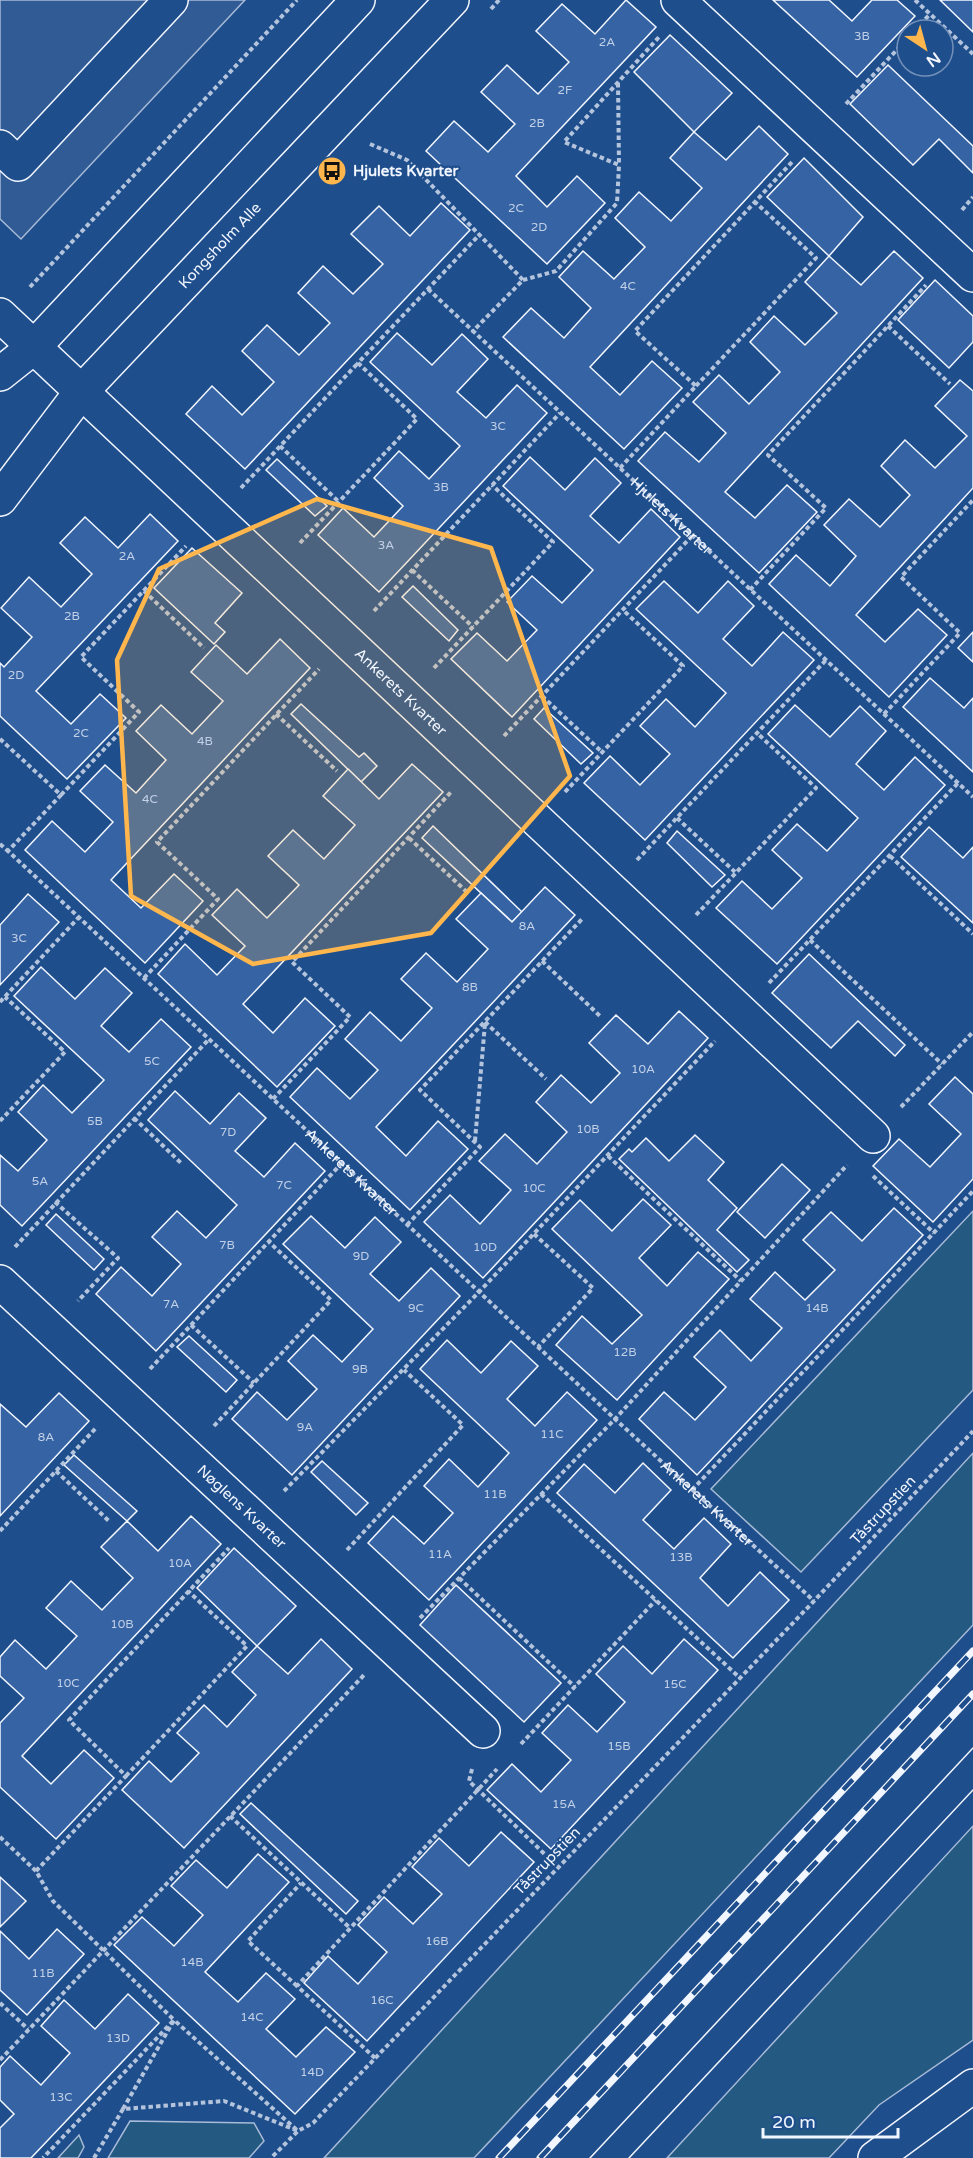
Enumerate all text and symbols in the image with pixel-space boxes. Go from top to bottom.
north arrow [895,18,955,78]
house number: 3B [854,29,870,43]
house number: 2A [599,35,615,49]
text: N [922,47,944,71]
house number: 2F [558,83,572,97]
house number: 2B [529,116,545,130]
bus stop icon: Hjulets Kvarter [316,155,348,187]
place label: Hjulets Kvarter [353,162,458,181]
street label: Kongsholm Alle [175,199,265,292]
house number: 2C [508,201,524,215]
house number: 2D [531,220,547,234]
house number: 4C [620,279,636,293]
house number: 3C [490,419,506,433]
street label: Hjulets Kvarter [627,474,716,559]
house number: 3B [433,480,449,494]
house number: 3A [378,538,394,552]
house number: 2A [119,549,135,563]
house number: 2B [64,609,80,623]
street label: Ankerets Kvarter [351,644,451,740]
house number: 2D [8,668,24,682]
house number: 2C [73,726,89,740]
house number: 4B [197,734,213,748]
house number: 4C [142,792,158,806]
house number: 8A [519,919,535,933]
house number: 3C [11,931,27,945]
house number: 8B [462,980,478,994]
house number: 5C [144,1054,160,1068]
house number: 10A [631,1062,655,1076]
house number: 5B [87,1114,103,1128]
house number: 10B [576,1122,600,1136]
house number: 7D [220,1125,236,1139]
street label: Ankerets Kvarter [301,1125,401,1220]
house number: 5A [32,1174,48,1188]
house number: 7C [276,1178,292,1192]
house number: 10C [522,1181,546,1195]
house number: 7B [219,1238,235,1252]
house number: 10D [473,1240,497,1254]
house number: 9D [353,1249,369,1263]
house number: 7A [163,1297,179,1311]
house number: 9C [408,1301,424,1315]
house number: 14B [805,1301,829,1315]
house number: 12B [613,1345,637,1359]
house number: 9B [352,1362,368,1376]
house number: 9A [297,1420,313,1434]
house number: 11C [540,1427,564,1441]
house number: 8A [38,1430,54,1444]
street label: Ankerets Kvarter [657,1456,757,1550]
street label: Nøglens Kvarter [193,1461,290,1553]
street label: Tåstrupstien [846,1472,920,1548]
house number: 11B [483,1487,507,1501]
house number: 11A [428,1547,452,1561]
house number: 13B [669,1550,693,1564]
house number: 10A [168,1556,192,1570]
house number: 10B [110,1617,134,1631]
house number: 10C [56,1676,80,1690]
house number: 15C [663,1677,687,1691]
house number: 15B [607,1739,631,1753]
house number: 15A [552,1797,576,1811]
street label: Tåstrupstien [510,1823,584,1899]
house number: 16B [425,1934,449,1948]
house number: 14B [180,1955,204,1969]
house number: 11B [31,1966,55,1980]
house number: 16C [370,1993,394,2007]
house number: 14C [240,2010,264,2024]
house number: 13D [106,2031,130,2045]
house number: 14D [300,2065,324,2079]
house number: 13C [49,2090,73,2104]
scale bar [763,2101,898,2139]
text: 20 m [772,2111,816,2133]

